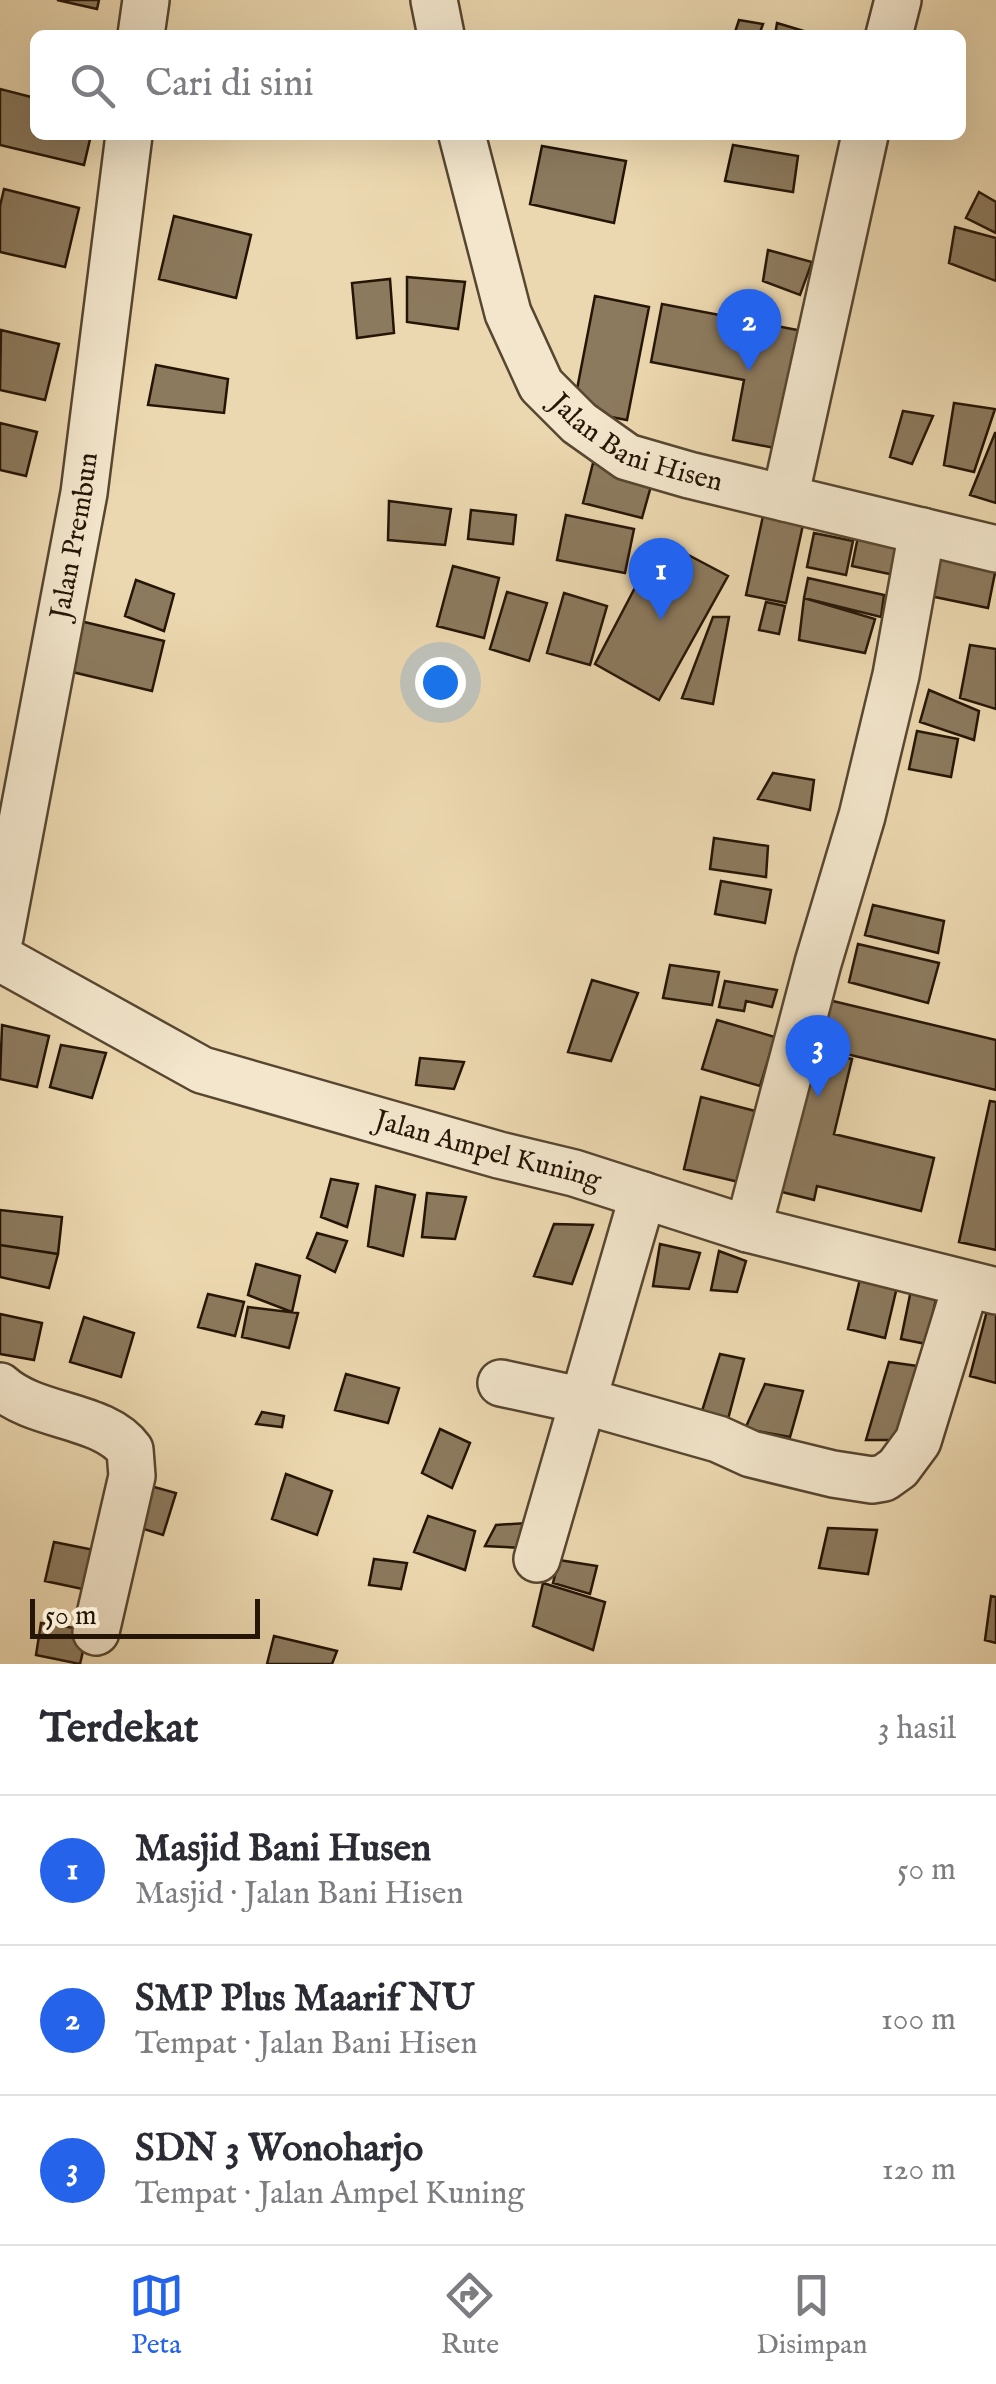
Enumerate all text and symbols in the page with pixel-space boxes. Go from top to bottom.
search box [30,30,966,140]
icon: search [65,58,120,113]
text: Cari di sini [145,61,314,109]
pin: 2 [716,288,782,371]
street label: Jalan Bani Hisen [540,384,726,500]
street label: Jalan Prembun [42,451,106,625]
pin: 1 [628,538,694,620]
your location [415,657,466,708]
pin: 3 [786,1014,850,1097]
street label: Jalan Ampel Kuning [368,1102,606,1198]
scale bar [30,1594,260,1638]
text: 50 m [45,1599,97,1634]
text: Terdekat [40,1703,198,1756]
text: 3 hasil [878,1709,956,1750]
text: Masjid Bani Husen [135,1826,431,1874]
text: 1 [67,1850,78,1891]
text: 50 m [897,1850,956,1891]
text: Masjid · Jalan Bani Hisen [135,1874,464,1915]
text: SMP Plus Maarif NU [135,1976,474,2024]
text: 2 [65,2000,80,2041]
text: 100 m [881,2000,956,2041]
text: Tempat · Jalan Bani Hisen [135,2024,477,2065]
text: SDN 3 Wonoharjo [135,2126,423,2174]
text: 3 [67,2150,78,2191]
text: 120 m [882,2150,956,2191]
text: Tempat · Jalan Ampel Kuning [135,2174,525,2215]
tab: Peta [129,2268,184,2363]
tab: Rute [441,2268,499,2363]
tab: Disimpan [756,2268,867,2363]

